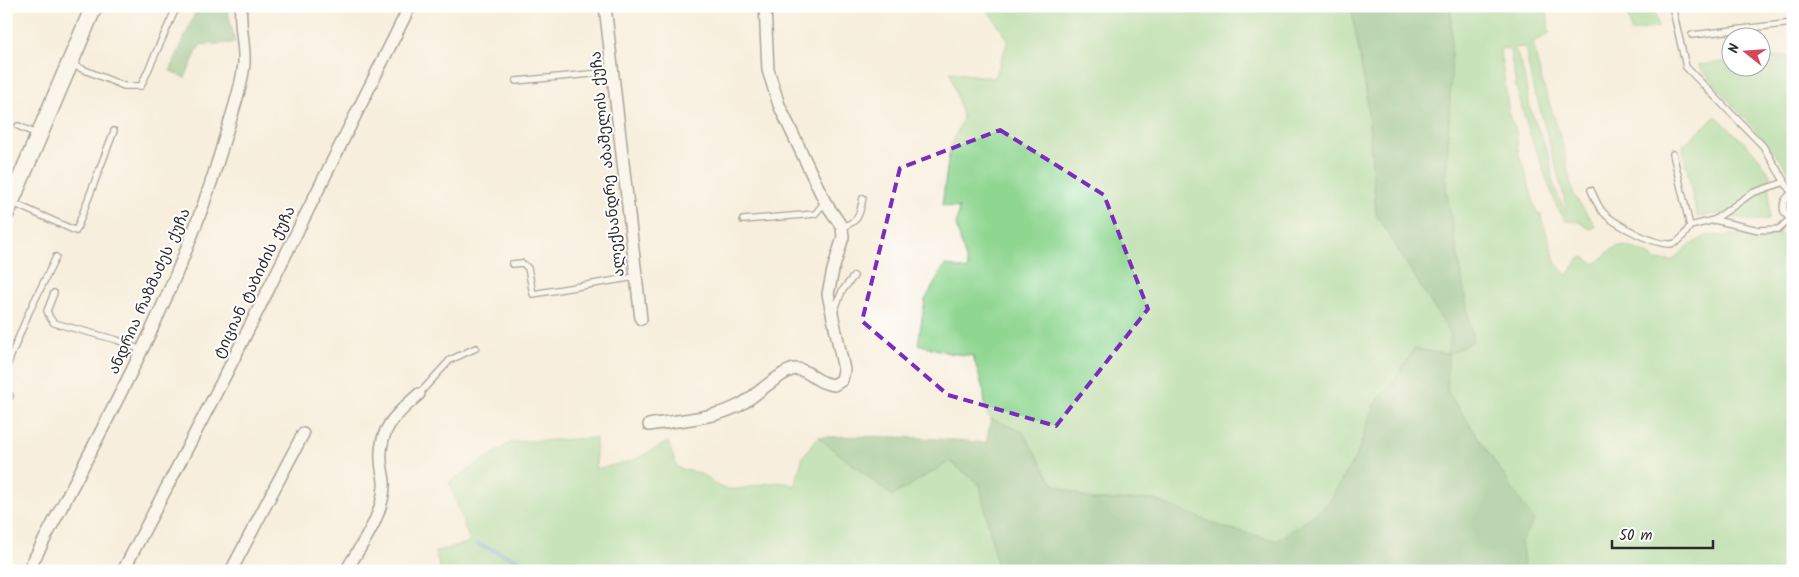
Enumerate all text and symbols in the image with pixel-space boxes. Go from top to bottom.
north arrow [1722,28,1772,78]
text: N [1723,41,1746,56]
street label: ალექსანდრე აბაშელის ქუჩა [584,50,632,278]
street label: ტიციან ტაბიძის ქუჩა [207,202,302,363]
street label: ანდრია რაზმაძეს ქუჩა [102,205,197,378]
scale bar [1612,517,1713,549]
text: 50 m [1619,524,1653,548]

